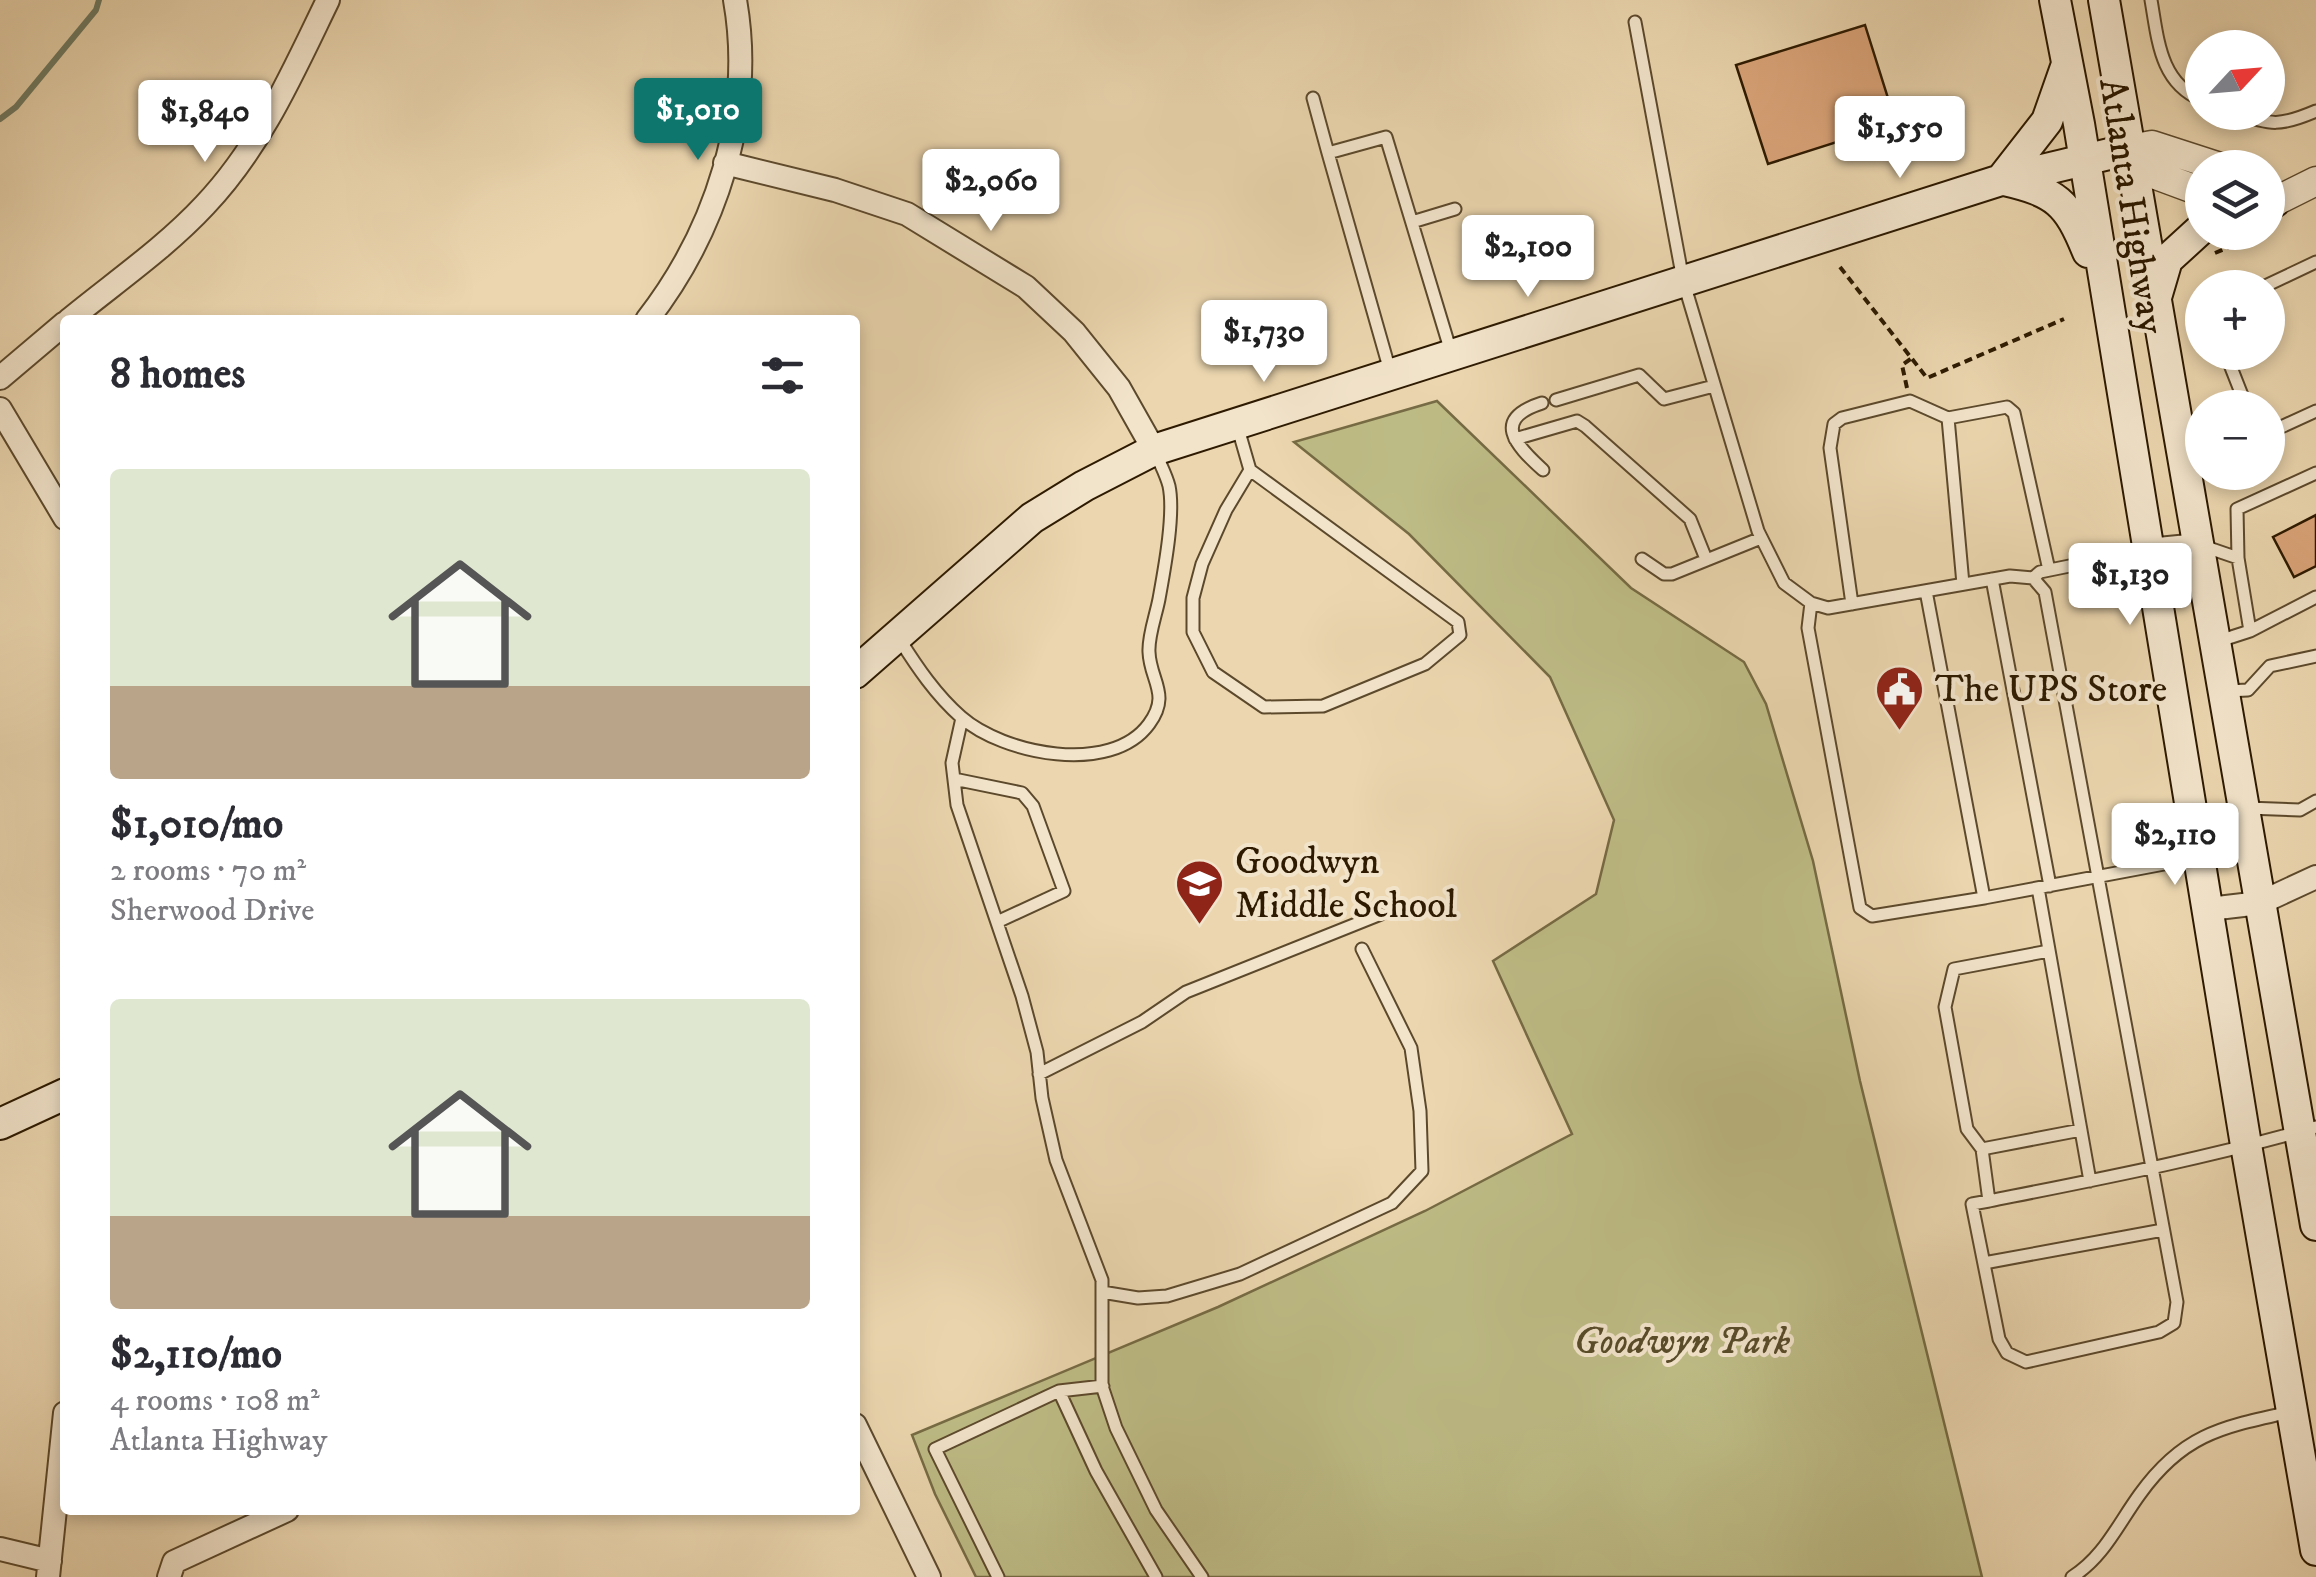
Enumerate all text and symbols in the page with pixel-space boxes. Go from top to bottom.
north arrow [2185,30,2285,130]
map controls [2185,30,2285,490]
street label: Atlanta Highway [2087,75,2175,338]
pin: $1,010 [617,78,779,163]
pin: $1,840 [124,80,286,165]
text: $1,010 [656,90,740,130]
text: $1,840 [160,92,250,132]
pin: $1,550 [1819,96,1981,181]
text: $1,550 [1857,108,1943,148]
pin: $2,060 [910,149,1072,234]
button: layers [2185,150,2285,250]
text: $2,060 [944,161,1038,201]
pin: $2,100 [1447,215,1609,300]
text: $2,100 [1484,227,1572,267]
button: + [2185,270,2285,370]
pin: $1,730 [1183,300,1345,385]
text: $1,730 [1223,312,1305,352]
icon: filters [755,348,810,403]
text: 8 homes [110,349,245,401]
button: − [2185,390,2285,490]
icon: home [370,534,550,714]
pin: $1,130 [2049,543,2211,628]
text: $1,130 [2091,555,2169,595]
public building icon: The UPS Store [1874,664,1926,732]
place label: The UPS Store [1935,666,2167,714]
text: $1,010/mo [110,799,283,851]
pin: $2,110 [2094,803,2256,888]
text: $2,110 [2134,815,2216,855]
place label: Goodwyn Middle School [1235,838,1458,930]
text: 2 rooms · 70 m² [110,851,306,891]
school or university icon: Goodwyn Middle School [1174,858,1226,926]
text: Sherwood Drive [110,891,315,931]
icon: home [370,1064,550,1244]
park label: Goodwyn Park [1574,1318,1790,1366]
text: $2,110/mo [110,1329,282,1381]
text: 4 rooms · 108 m² [110,1381,320,1421]
text: Atlanta Highway [110,1421,327,1461]

